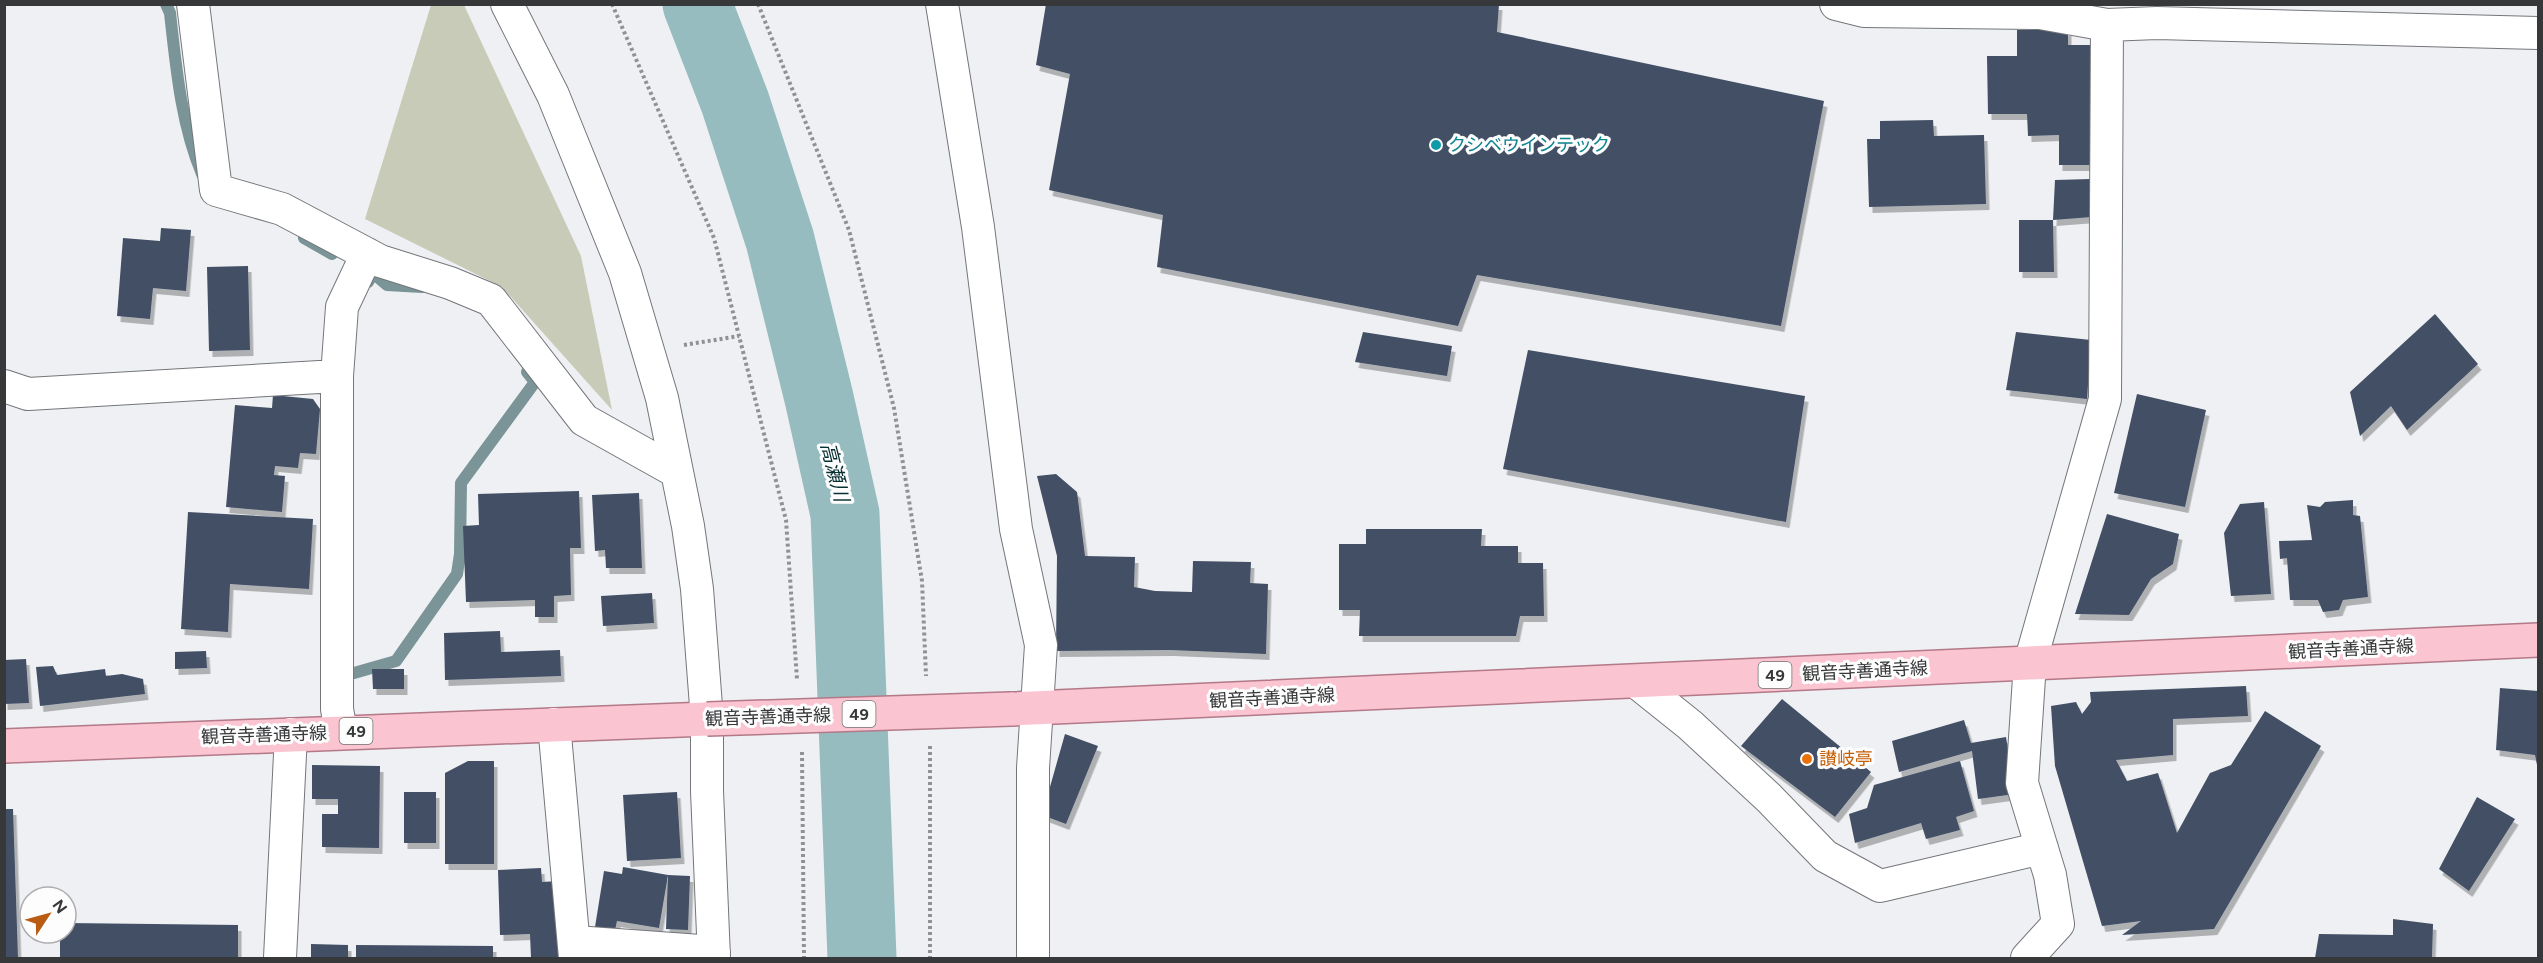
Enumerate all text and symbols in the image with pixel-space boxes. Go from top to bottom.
place label: クシベウインテック [1448,134,1610,156]
marker: クシベウインテック [1429,138,1443,152]
water label: 高瀬川 [816,440,854,506]
street label: 観音寺善通寺線 [2288,635,2414,663]
street label: 観音寺善通寺線 [1802,657,1928,685]
road number: 49 [1758,662,1792,688]
street label: 観音寺善通寺線 [1209,684,1335,712]
road number: 49 [842,701,876,727]
street label: 観音寺善通寺線 [705,704,831,730]
road number: 49 [340,718,372,744]
street label: 観音寺善通寺線 [201,722,327,748]
place label: 讃岐亭 [1819,748,1873,770]
marker: 讃岐亭 [1800,752,1814,766]
north arrow [18,885,78,945]
text: N [48,896,71,917]

